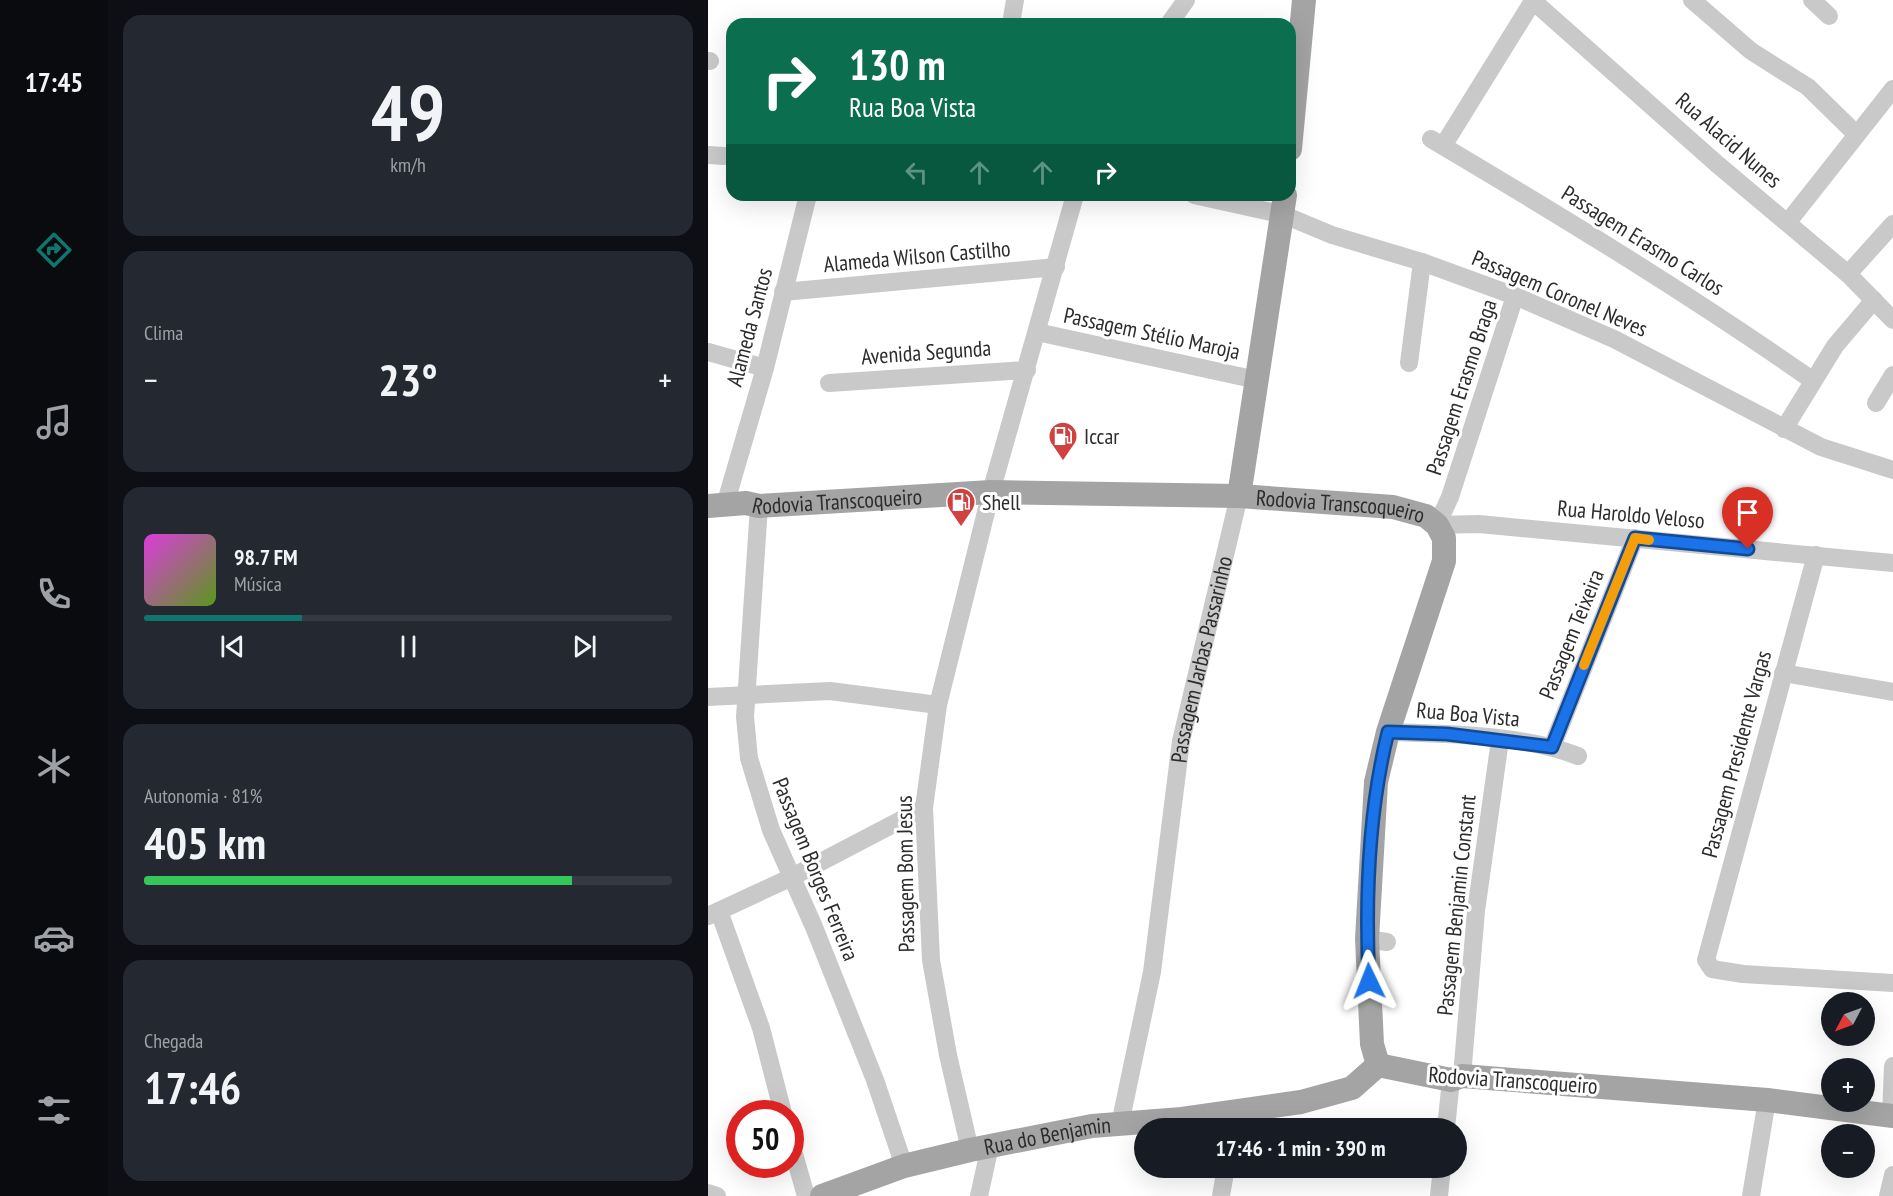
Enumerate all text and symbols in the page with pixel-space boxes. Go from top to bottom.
text: 130 m [849,37,946,92]
icon: right [750,42,828,120]
text: 49 [371,62,445,163]
text: 17:45 [25,65,83,99]
street label: Rua Alacid Nunes [1670,86,1788,194]
text: Rua Boa Vista [849,90,976,124]
text: km/h [390,152,426,178]
icon: left [900,156,933,189]
icon: ahead [963,156,996,189]
icon: ahead [1026,156,1059,189]
icon: right [1089,156,1122,189]
street label: Passagem Erasmo Carlos [1557,179,1729,301]
icon: directions [33,229,75,271]
street label: Alameda Wilson Castilho [822,234,1012,278]
street label: Passagem Coronel Neves [1468,243,1652,343]
street label: Alameda Santos [720,265,778,389]
street label: Passagem Erasmo Braga [1419,296,1503,478]
street label: Passagem Stélio Maroja [1061,301,1243,365]
text: Clima [144,320,183,346]
street label: Avenida Segunda [860,333,992,371]
text: 23° [378,350,438,408]
text: − [144,358,158,401]
text: + [658,358,672,401]
icon: music [33,401,75,443]
fuel station icon: Iccar [1047,420,1079,462]
place label: Iccar [1084,422,1119,450]
street label: Rodovia Transcoqueiro [750,482,923,520]
street label: Rodovia Transcoqueiro [1255,483,1428,529]
fuel station icon: Shell [945,486,977,528]
pin [1722,487,1773,549]
place label: Shell [982,488,1021,516]
street label: Rua Haroldo Veloso [1556,494,1706,534]
icon: arrive [1731,496,1764,529]
text: 98.7 FM [234,543,298,571]
street label: Passagem Jarbas Passarinho [1164,553,1238,765]
street label: Passagem Teixeira [1532,565,1610,703]
text: Música [234,571,282,597]
icon: phone [33,573,75,615]
icon: previous [216,630,249,663]
icon: pause [392,630,425,663]
icon: next [568,630,601,663]
street label: Passagem Presidente Vargas [1695,647,1777,861]
street label: Rua Boa Vista [1415,696,1521,732]
icon: climate [33,745,75,787]
street label: Passagem Borges Ferreira [767,773,865,965]
text: Autonomia · 81% [144,783,262,809]
street label: Passagem Benjamin Constant [1430,793,1482,1017]
street label: Passagem Bom Jesus [890,795,920,953]
text: 405 km [144,813,266,871]
icon: car [33,917,75,959]
position arrow [1337,949,1401,1013]
north arrow [1821,992,1875,1046]
map controls [1821,992,1875,1178]
text: Chegada [144,1028,203,1054]
text: 17:46 [144,1058,241,1116]
button: + [1821,1058,1875,1112]
street label: Rodovia Transcoqueiro [1427,1060,1599,1100]
icon: filters [33,1089,75,1131]
speed limit sign: 50 [726,1100,804,1178]
street label: Rua do Benjamin [981,1111,1112,1161]
button: − [1821,1124,1875,1178]
text: 17:46 · 1 min · 390 m [1215,1134,1386,1162]

